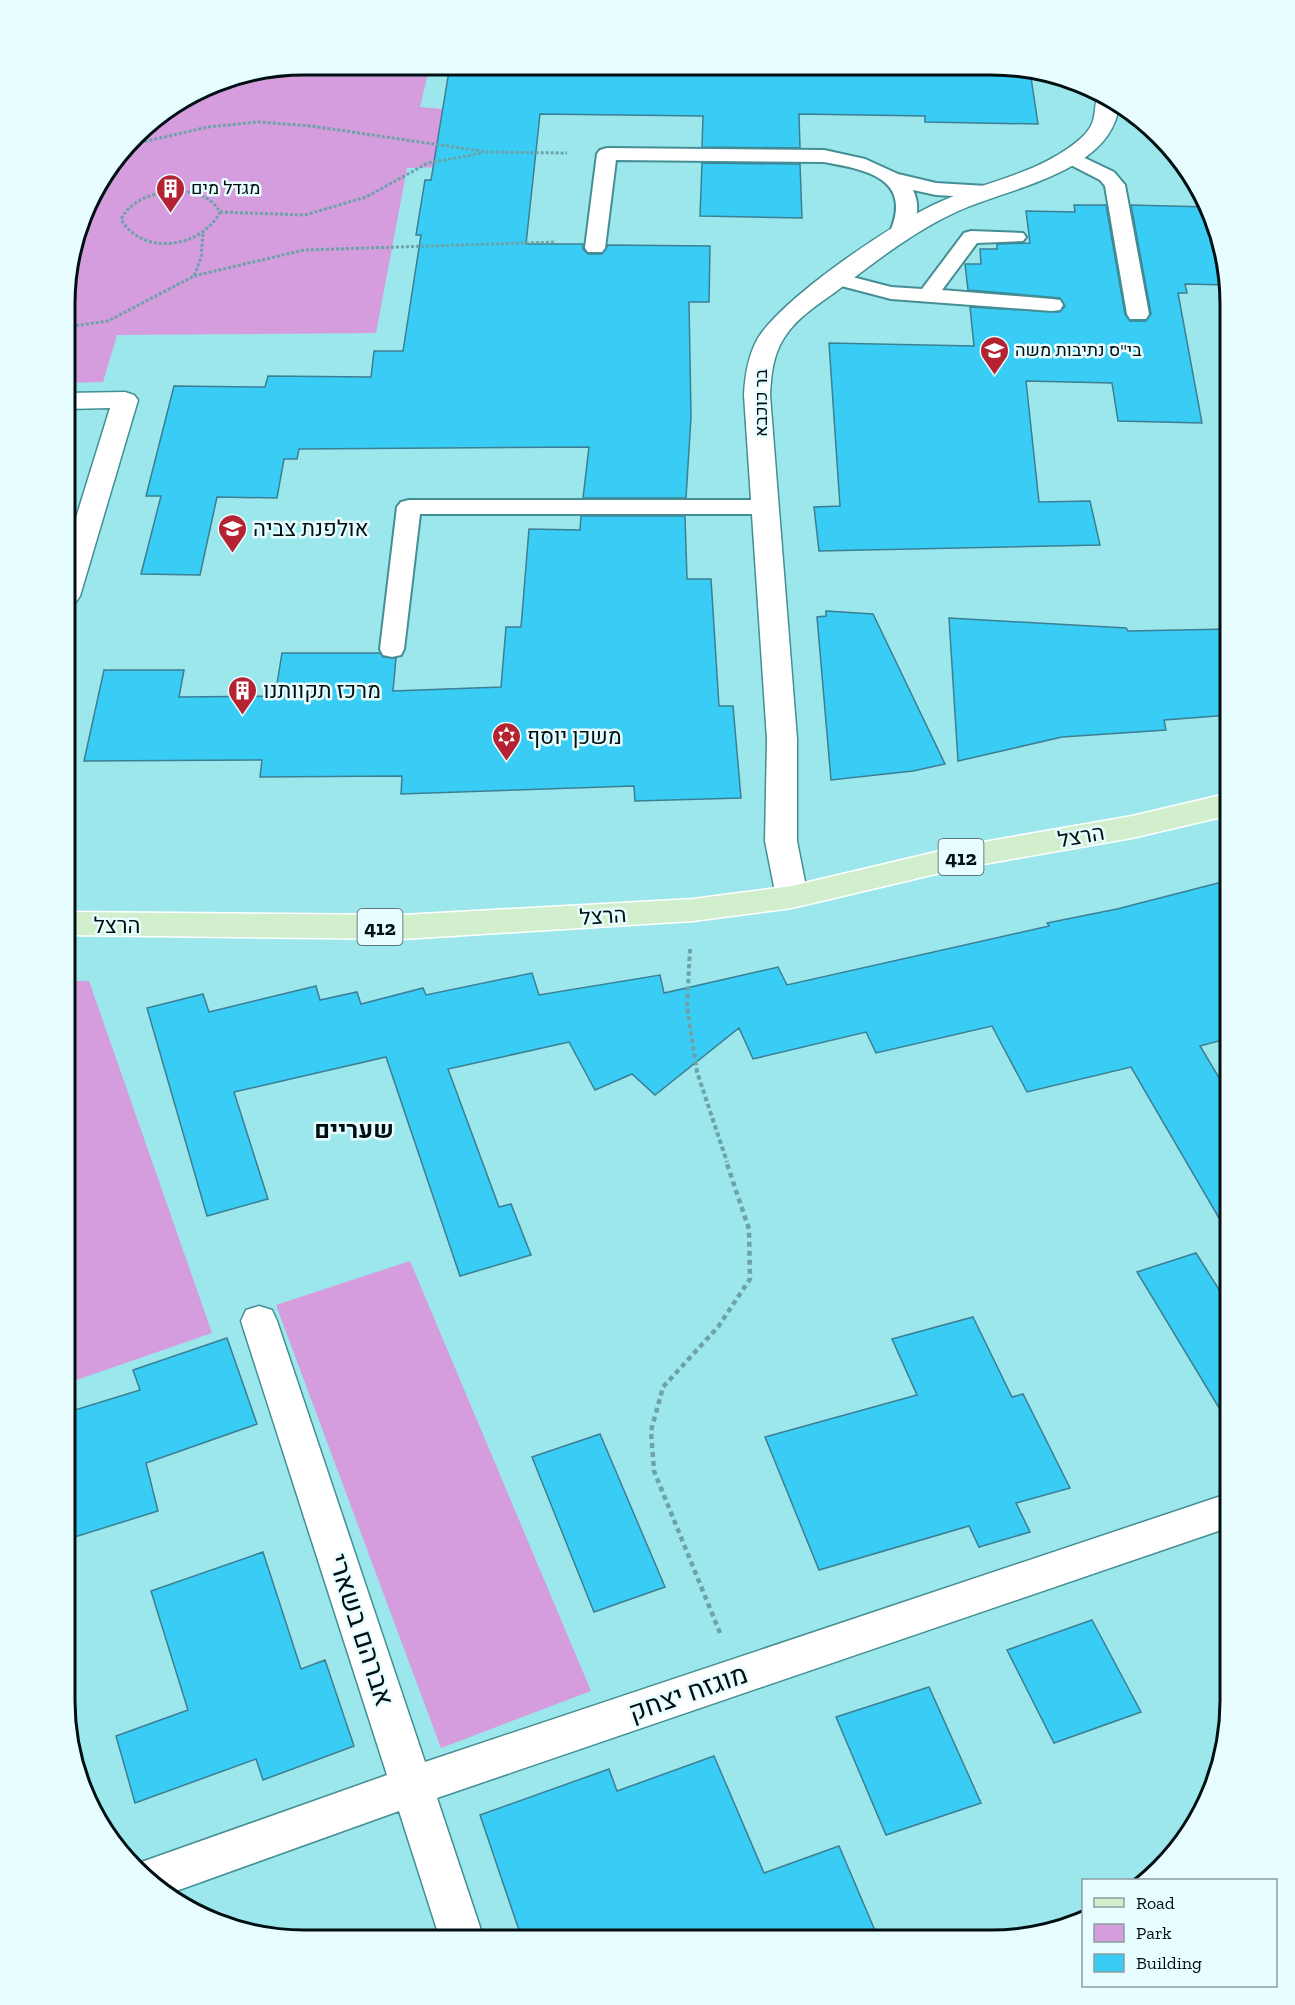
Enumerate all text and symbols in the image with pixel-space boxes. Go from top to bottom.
building icon: מגדל מים [154,172,186,214]
place label: מגדל מים [191,177,260,199]
school or university icon: בי"ס נתיבות משה [978,334,1010,376]
place label: בי"ס נתיבות משה [1015,339,1142,361]
street label: בר כוכבא [750,368,772,437]
school or university icon: אולפנת צביה [216,512,248,554]
place label: אולפנת צביה [253,515,369,542]
building icon: מרכז תקוותנו [226,674,258,716]
place label: מרכז תקוותנו [263,677,381,704]
synagogue icon: משכן יוסף [490,720,522,762]
place label: משכן יוסף [527,723,622,750]
street label: הרצל [1055,819,1107,853]
road number: 412 [938,839,984,875]
street label: הרצל [579,901,627,931]
road number: 412 [358,909,403,945]
street label: הרצל [93,912,141,939]
district label: שעריים [314,1115,394,1144]
street label: אברהם בשארי [321,1550,401,1710]
street label: מוגזח יצחק [624,1658,752,1728]
legend [1082,1879,1277,1987]
text: Road [1136,1892,1175,1914]
text: Park [1136,1922,1172,1944]
text: Building [1136,1952,1202,1974]

